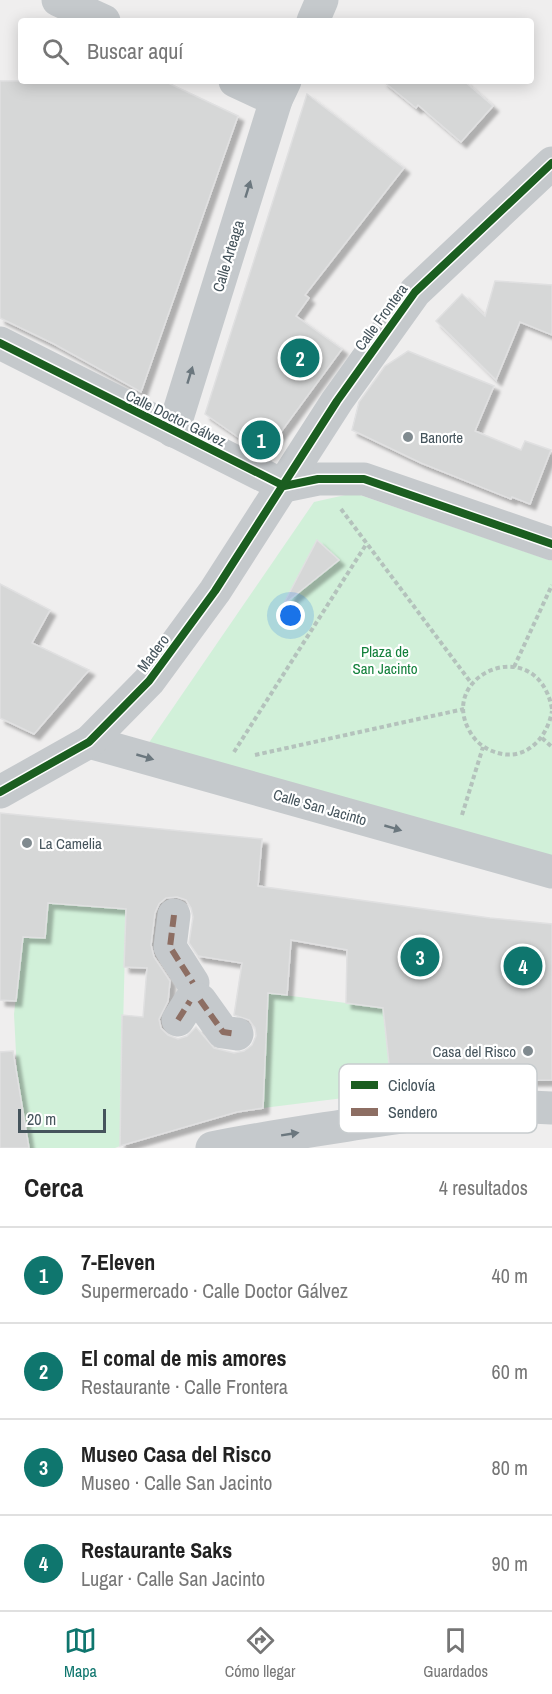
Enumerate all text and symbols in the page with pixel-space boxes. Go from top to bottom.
search box [18,18,534,84]
icon: search [39,35,72,68]
text: Buscar aquí [87,36,183,66]
one-way arrow [244,180,253,198]
street label: Calle Arteaga [207,217,249,294]
street label: Calle Frontera [350,279,412,355]
pin: 2 [280,336,320,380]
one-way arrow [186,366,195,384]
street label: Calle Doctor Gálvez [122,385,230,451]
pin: 1 [242,418,280,462]
place label: Banorte [420,427,463,448]
marker: Banorte [401,430,415,444]
your location [276,601,305,630]
street label: Madero [132,630,174,676]
park label: Plaza de San Jacinto [353,641,418,679]
one-way arrow [136,753,154,763]
street label: Calle San Jacinto [271,784,369,830]
one-way arrow [384,823,402,833]
place label: La Camelia [39,833,102,854]
marker: La Camelia [20,836,34,850]
pin: 3 [400,934,440,980]
pin: 4 [504,944,542,988]
place label: Casa del Risco [433,1041,516,1062]
marker: Casa del Risco [521,1044,535,1058]
legend [339,1064,537,1133]
text: Ciclovía [388,1074,436,1096]
text: Sendero [388,1101,438,1123]
scale bar [18,1106,106,1134]
text: 20 m [27,1108,56,1130]
one-way arrow [280,1129,299,1138]
text: Cerca [24,1170,83,1205]
text: 4 resultados [439,1174,528,1201]
text: 7-Eleven [81,1247,155,1277]
text: 1 [39,1262,48,1289]
text: 40 m [492,1262,528,1289]
text: Supermercado · Calle Doctor Gálvez [81,1277,348,1304]
text: El comal de mis amores [81,1343,287,1373]
text: 2 [39,1358,48,1385]
text: 60 m [492,1358,528,1385]
text: Restaurante · Calle Frontera [81,1373,288,1400]
text: Museo Casa del Risco [81,1439,272,1469]
text: 3 [39,1454,48,1481]
text: 80 m [492,1454,528,1481]
text: Museo · Calle San Jacinto [81,1469,272,1496]
text: Restaurante Saks [81,1535,232,1565]
text: 4 [39,1550,48,1577]
text: 90 m [492,1550,528,1577]
text: Lugar · Calle San Jacinto [81,1565,265,1592]
tab: Mapa [64,1624,97,1682]
tab: Cómo llegar [225,1624,295,1682]
tab: Guardados [423,1624,488,1682]

